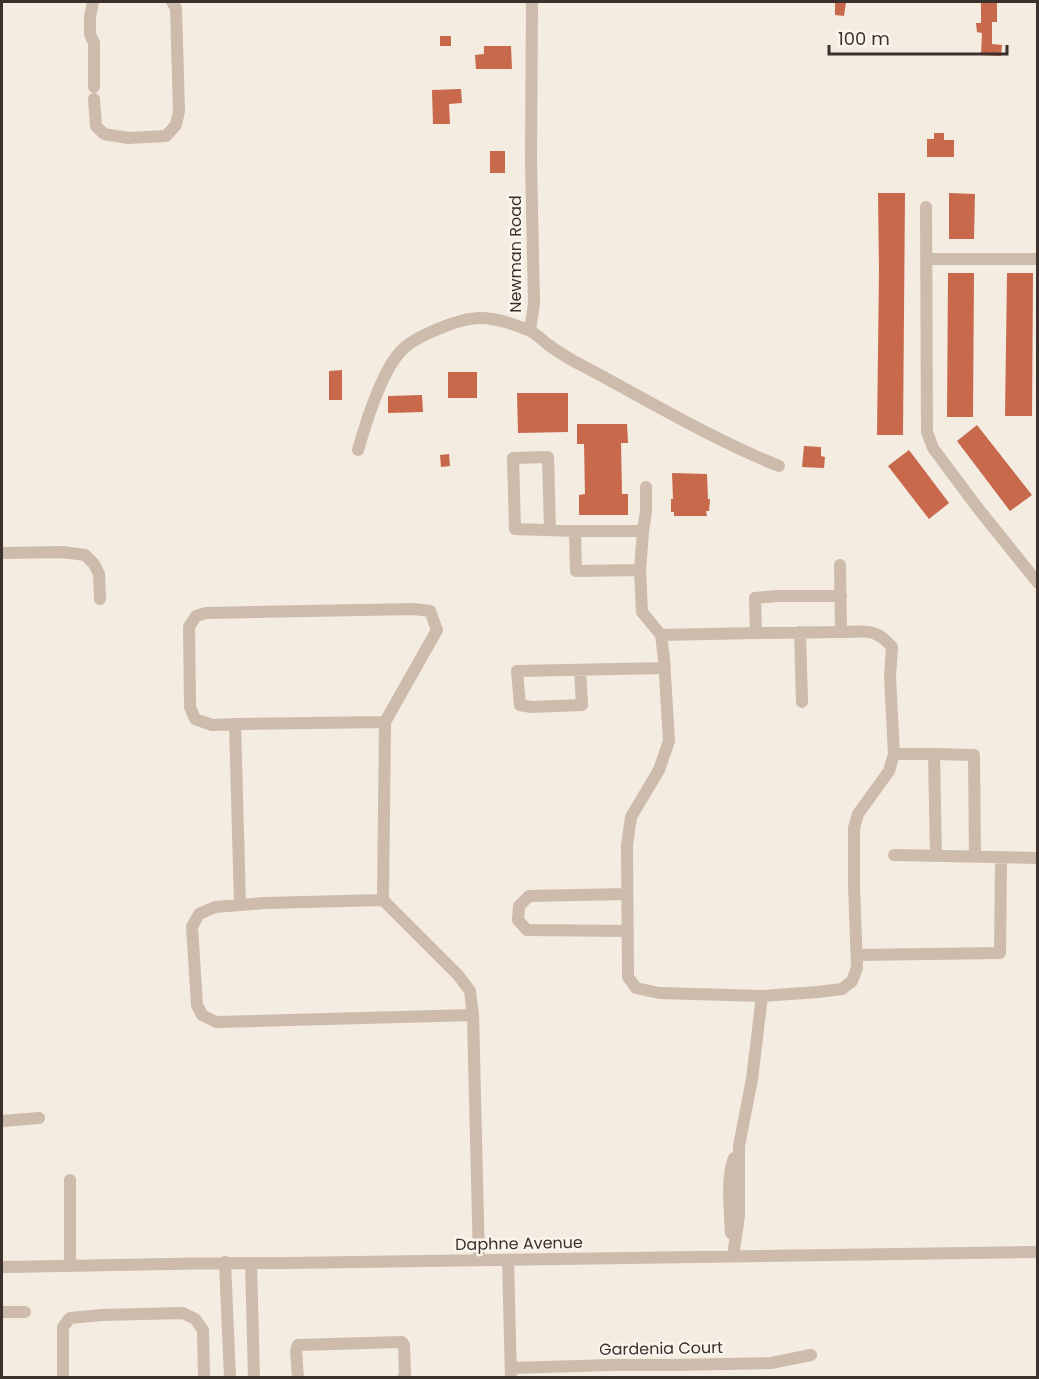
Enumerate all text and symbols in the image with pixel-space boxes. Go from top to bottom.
scale bar [829,18,1008,56]
text: 100 m [838,26,890,51]
street label: Newman Road [504,195,527,313]
street label: Daphne Avenue [455,1231,583,1256]
street label: Gardenia Court [599,1336,723,1361]

